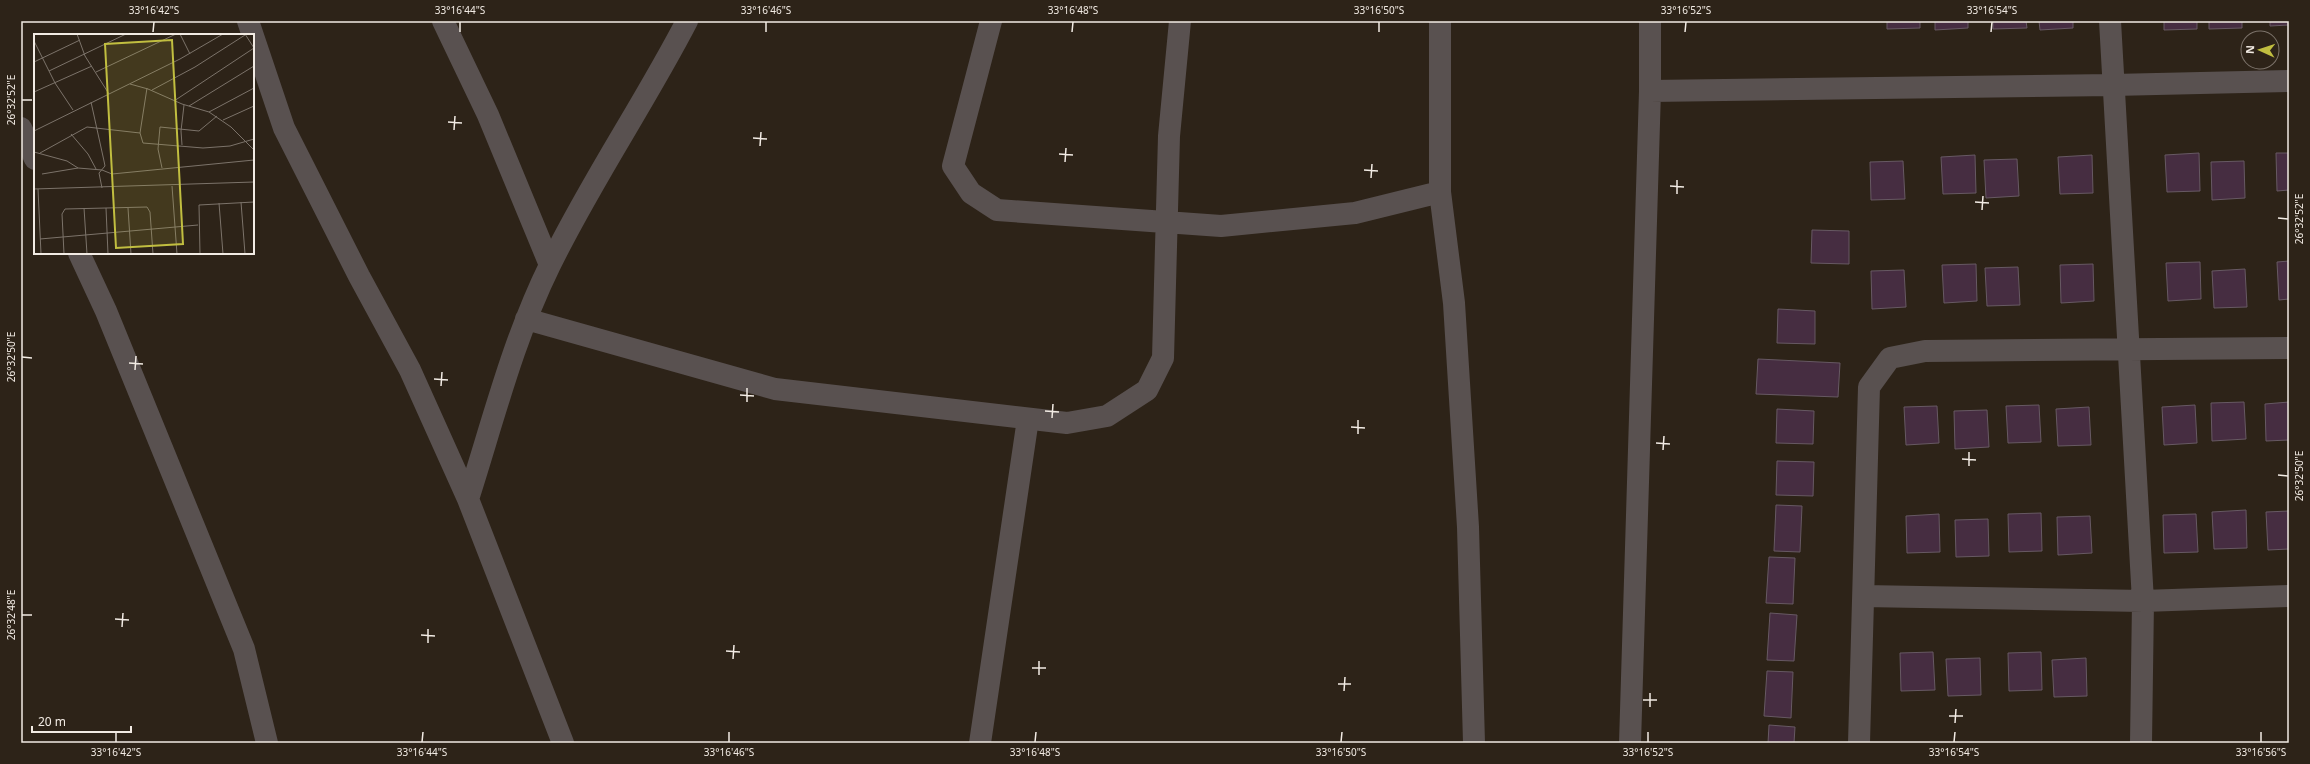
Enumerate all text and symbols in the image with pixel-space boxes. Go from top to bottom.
text: 33°16'42"S [129,3,180,17]
text: 33°16'44"S [435,3,486,17]
text: 33°16'46"S [741,3,792,17]
text: 33°16'48"S [1048,3,1099,17]
text: 33°16'50"S [1354,3,1405,17]
text: 33°16'52"S [1661,3,1712,17]
text: 33°16'54"S [1967,3,2018,17]
north arrow [2240,30,2280,70]
inset map [34,34,254,254]
text: N [2242,45,2257,54]
text: 26°32'52"E [4,75,18,125]
text: 26°32'52"E [2292,194,2306,244]
text: 26°32'50"E [4,332,18,382]
text: 26°32'50"E [2292,451,2306,501]
text: 26°32'48"E [4,590,18,640]
scale bar [32,708,131,734]
text: 20 m [38,713,66,730]
text: 33°16'42"S [91,745,142,759]
text: 33°16'44"S [397,745,448,759]
text: 33°16'46"S [704,745,755,759]
text: 33°16'48"S [1010,745,1061,759]
text: 33°16'50"S [1316,745,1367,759]
text: 33°16'52"S [1623,745,1674,759]
text: 33°16'54"S [1929,745,1980,759]
text: 33°16'56"S [2236,745,2287,759]

